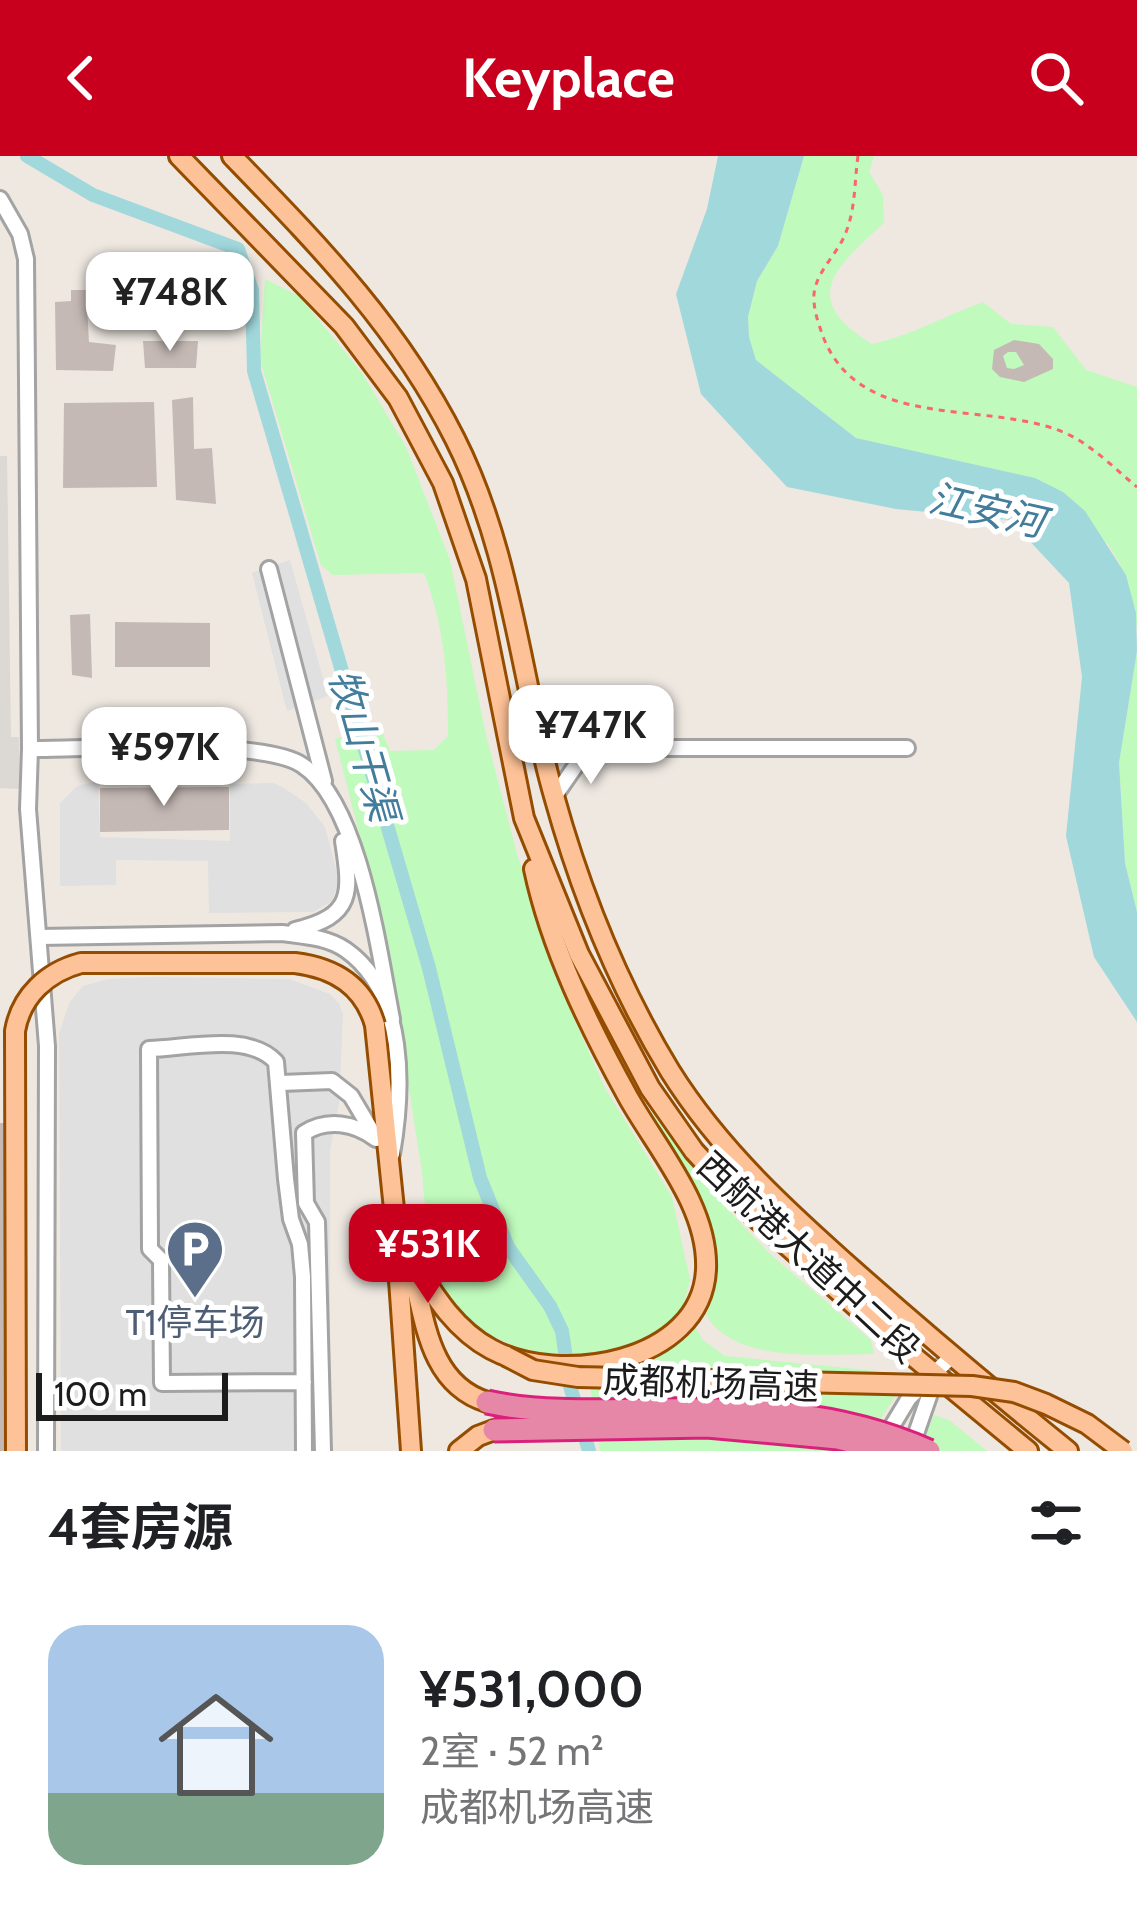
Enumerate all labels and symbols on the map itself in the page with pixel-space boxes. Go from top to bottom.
pin: ¥748K [86,252,254,354]
water label: 江安河 [925,473,1056,548]
water label: 牧山干渠 [319,663,410,831]
pin: ¥747K [507,685,675,787]
pin: ¥597K [80,707,248,809]
street label: 西航港大道中二段 [689,1143,929,1371]
pin: ¥531K [344,1204,512,1306]
parking icon: T1停车场 [164,1218,226,1300]
place label: T1停车场 [126,1300,264,1344]
street label: 成都机场高速 [602,1357,820,1409]
scale bar [36,1367,228,1420]

